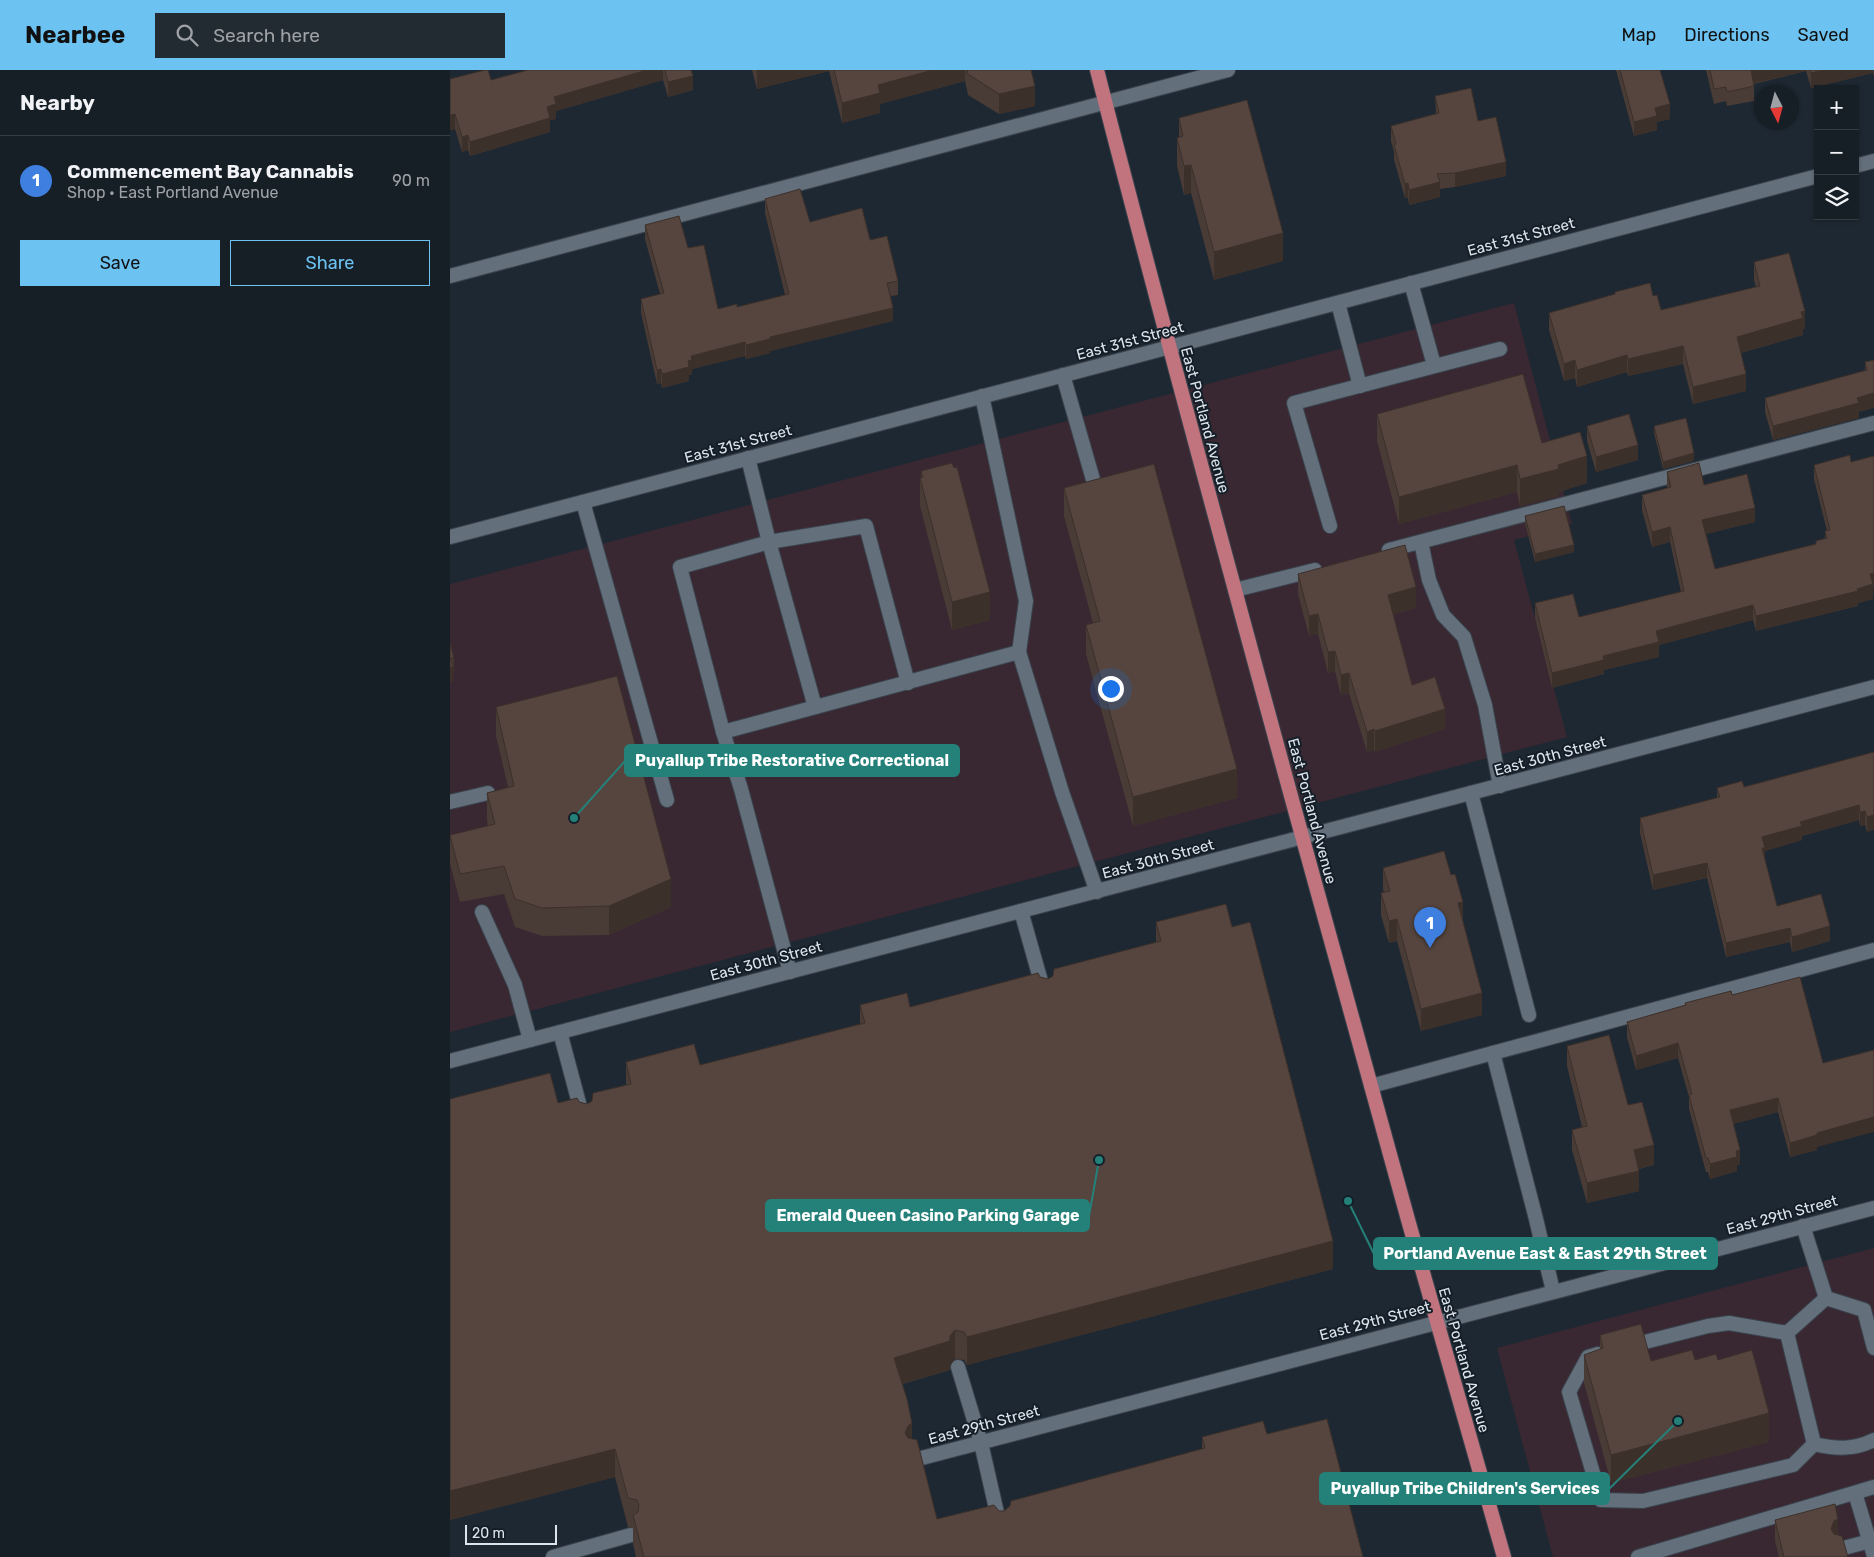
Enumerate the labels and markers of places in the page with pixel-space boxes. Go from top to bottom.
callout: Puyallup Tribe Restorative Correctional [625,745,959,776]
pin: 1 [1414,907,1446,948]
callout: Emerald Queen Casino Parking Garage [766,1200,1089,1231]
callout: Portland Avenue East & East 29th Street [1374,1238,1717,1269]
callout: Puyallup Tribe Children's Services [1320,1473,1609,1504]

